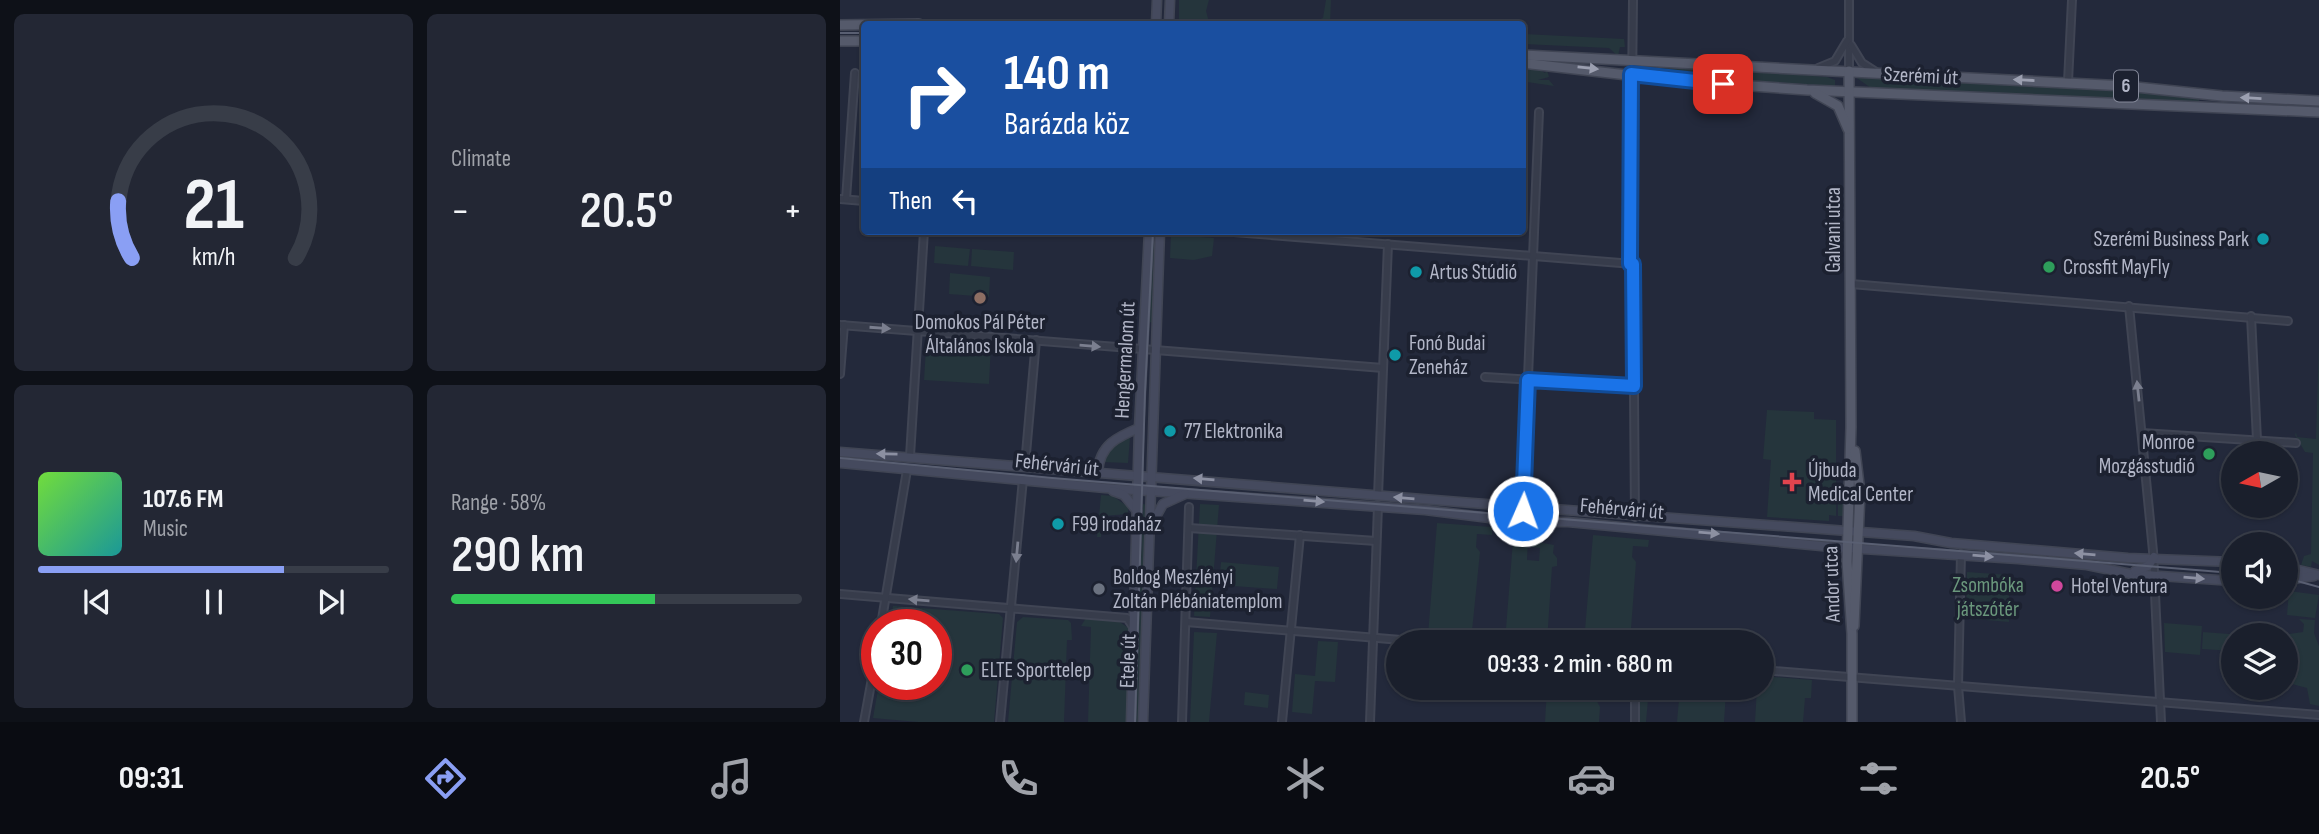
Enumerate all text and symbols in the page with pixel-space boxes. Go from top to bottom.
text: 140 m [1004,45,1110,104]
icon: right [889,49,980,140]
pin [1693,54,1753,114]
street label: Szerémi út [1883,62,1959,90]
one-way arrow [1577,63,1599,74]
icon: arrive [1704,65,1742,103]
road number: 6 [2114,71,2138,102]
one-way arrow [2013,74,2035,85]
one-way arrow [2240,92,2262,103]
text: Barázda köz [1004,105,1130,144]
text: Climate [451,145,511,173]
text: 21 [183,163,244,251]
text: 20.5° [580,180,673,243]
icon: left [946,182,984,220]
text: Then [889,186,932,217]
street label: Galvani utca [1821,187,1846,273]
text: − [451,189,470,234]
text: + [783,189,802,234]
place label: Szerémi Business Park [2094,227,2249,252]
marker: Szerémi Business Park [2255,231,2271,247]
text: km/h [192,242,235,273]
place label: Crossfit MayFly [2063,255,2170,280]
marker: Crossfit MayFly [2041,259,2057,275]
place label: Artus Stúdió [1429,260,1517,285]
marker: Artus Stúdió [1408,264,1424,280]
marker: Domokos Pál Péter Általános Iskola [972,290,988,306]
street label: Hengermalom út [1109,301,1141,419]
place label: Domokos Pál Péter Általános Iskola [915,310,1045,359]
one-way arrow [870,323,892,334]
place label: Fonó Budai Zeneház [1409,331,1485,380]
one-way arrow [1079,340,1101,351]
marker: Fonó Budai Zeneház [1387,347,1403,363]
one-way arrow [2132,380,2143,402]
place label: 77 Elektronika [1184,419,1283,444]
marker: 77 Elektronika [1162,423,1178,439]
place label: Monroe Mozgásstudió [2099,430,2195,479]
north arrow [2221,441,2298,518]
map controls [2221,441,2298,700]
marker: Monroe Mozgásstudió [2201,446,2217,462]
one-way arrow [876,448,898,460]
street label: Fehérvári út [1014,448,1100,482]
place label: Újbuda Medical Center [1808,458,1913,507]
marker: Újbuda Medical Center [1782,472,1802,492]
one-way arrow [1193,473,1215,484]
position arrow [1486,474,1560,548]
text: 107.6 FM [143,484,223,515]
text: Range · 58% [451,489,546,517]
one-way arrow [1393,492,1415,503]
street label: Fehérvári út [1579,493,1665,525]
one-way arrow [1303,496,1325,507]
place label: F99 irodaház [1072,512,1162,537]
text: Music [143,515,188,543]
marker: F99 irodaház [1050,516,1066,532]
text: 290 km [451,524,585,587]
one-way arrow [1698,528,1720,539]
button: sound [2221,532,2298,609]
one-way arrow [1011,542,1022,564]
street label: Andor utca [1818,545,1846,624]
one-way arrow [2074,548,2096,559]
one-way arrow [1972,551,1994,562]
place label: Boldog Meszlényi Zoltán Plébániatemplom [1113,565,1283,614]
park label: Zsombóka játszótér [1952,573,2024,622]
one-way arrow [2183,573,2205,584]
place label: Hotel Ventura [2071,574,2168,599]
marker: Hotel Ventura [2049,578,2065,594]
marker: Boldog Meszlényi Zoltán Plébániatemplom [1091,581,1107,597]
icon: previous [78,583,116,621]
icon: pause [195,583,233,621]
icon: next [312,583,350,621]
one-way arrow [908,594,930,605]
speed limit sign: 30 [861,609,952,700]
button: layers [2221,623,2298,700]
street label: Etele út [1115,633,1141,689]
text: 09:33 · 2 min · 680 m [1487,649,1673,680]
place label: ELTE Sporttelep [981,658,1091,683]
marker: ELTE Sporttelep [959,662,975,678]
icon: directions [421,754,470,803]
icon: music [707,754,756,803]
icon: phone [994,754,1043,803]
icon: climate [1281,754,1330,803]
icon: car [1567,754,1616,803]
icon: filters [1854,754,1903,803]
text: 09:31 [119,759,183,798]
text: 20.5° [2140,759,2200,798]

